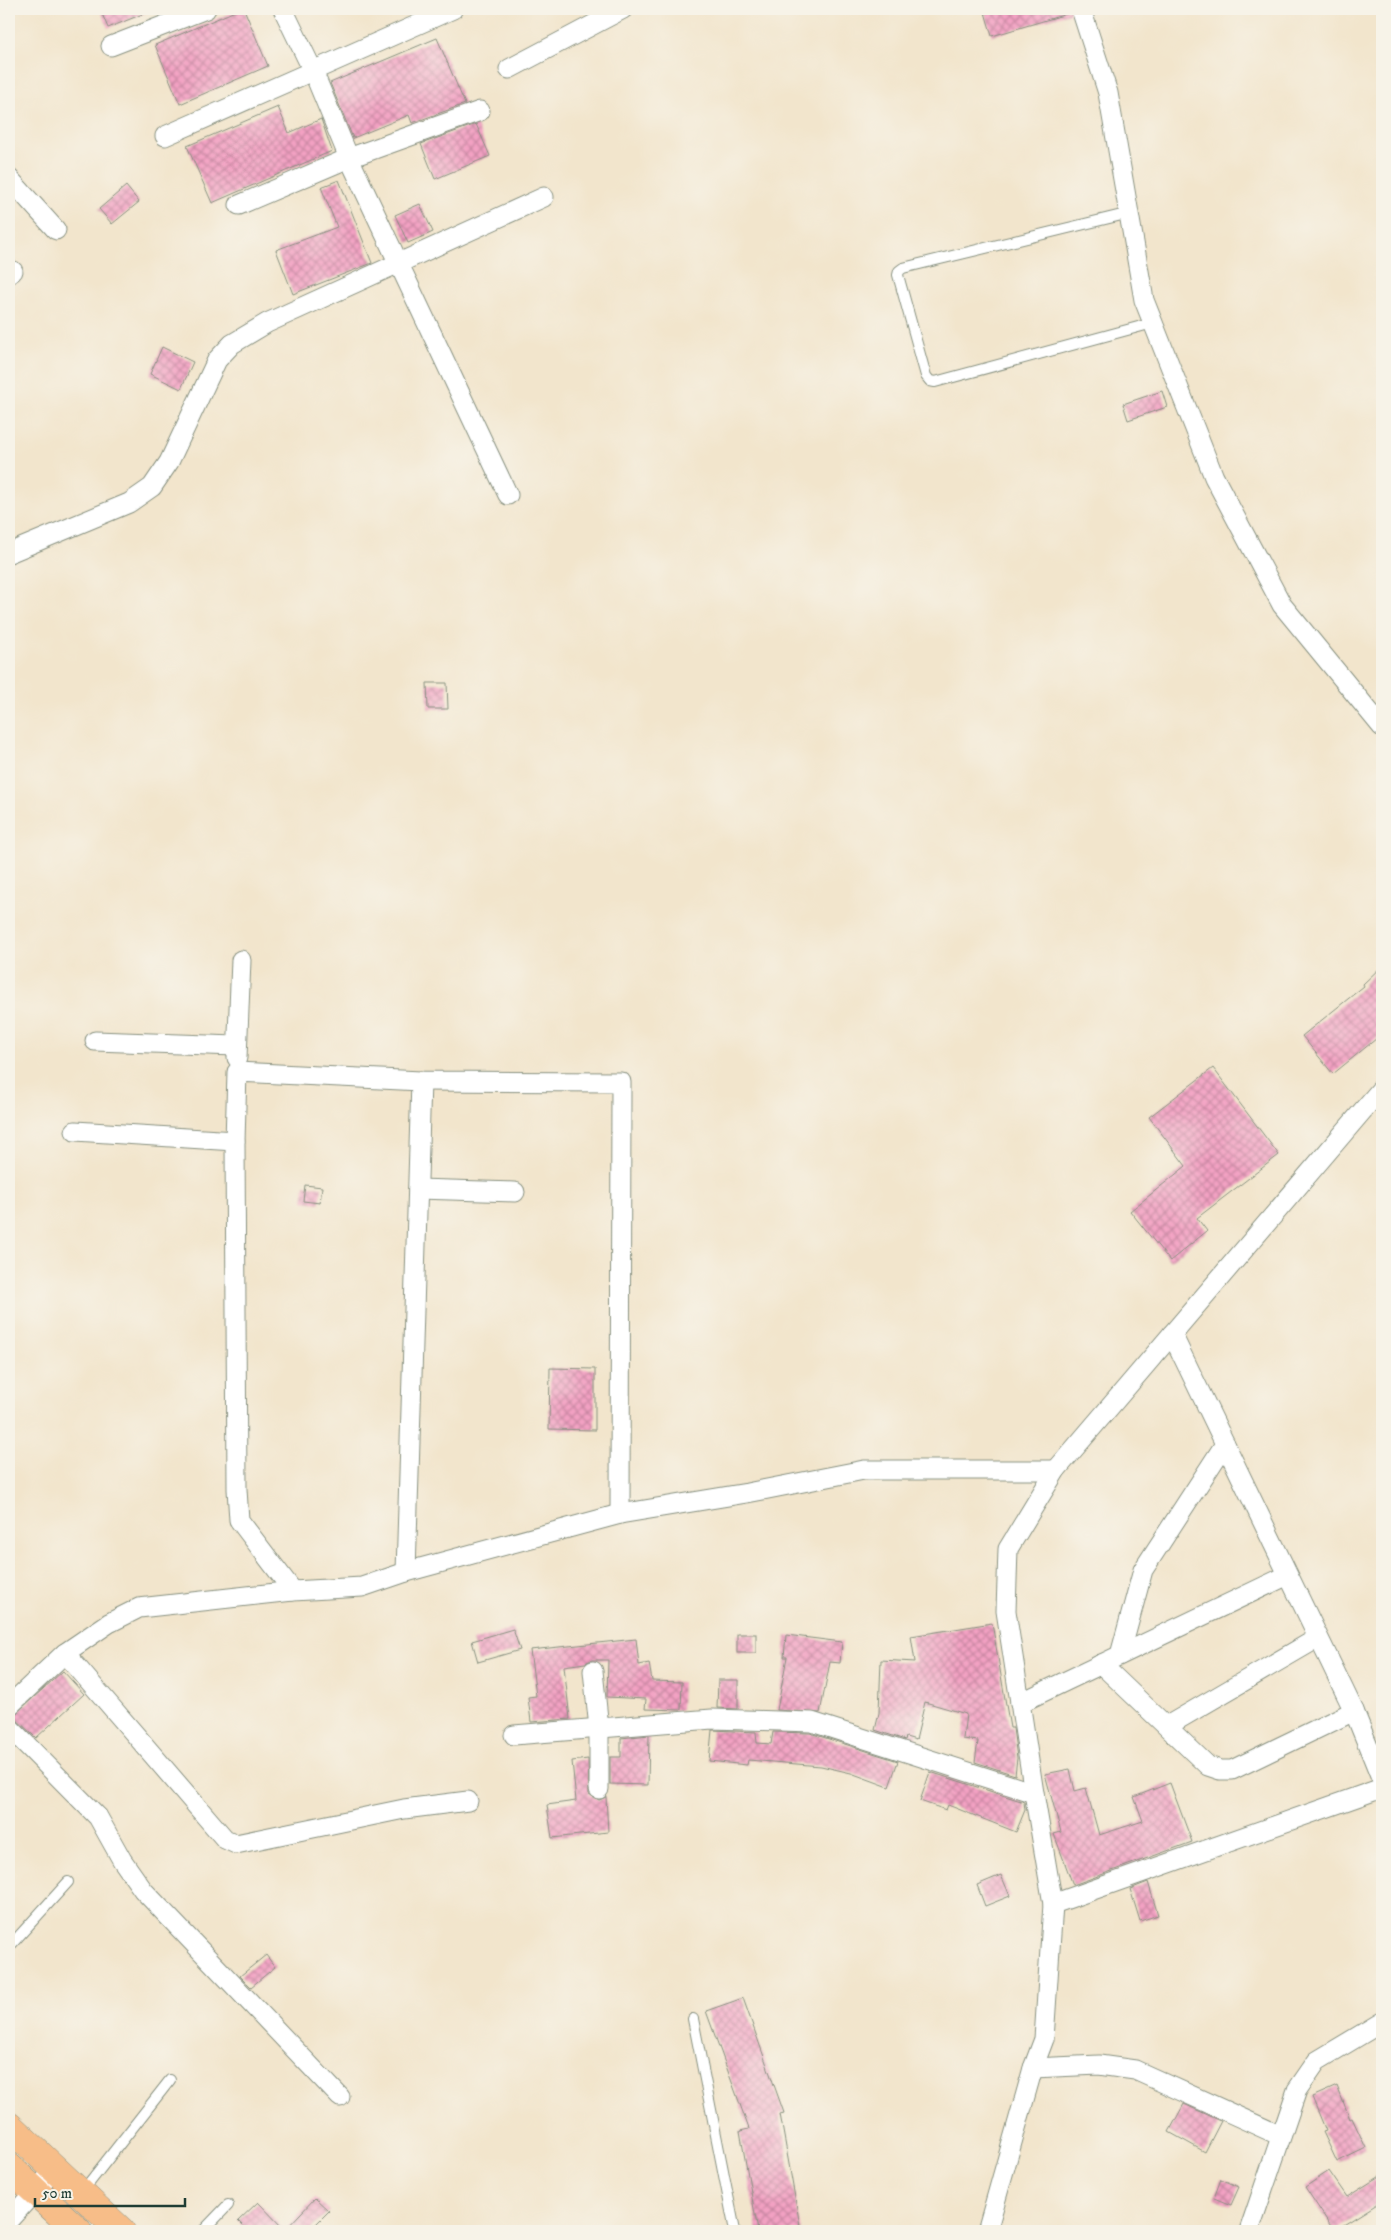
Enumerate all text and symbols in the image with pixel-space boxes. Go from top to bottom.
scale bar [35,2175,185,2207]
text: 50 m [42,2184,72,2203]

